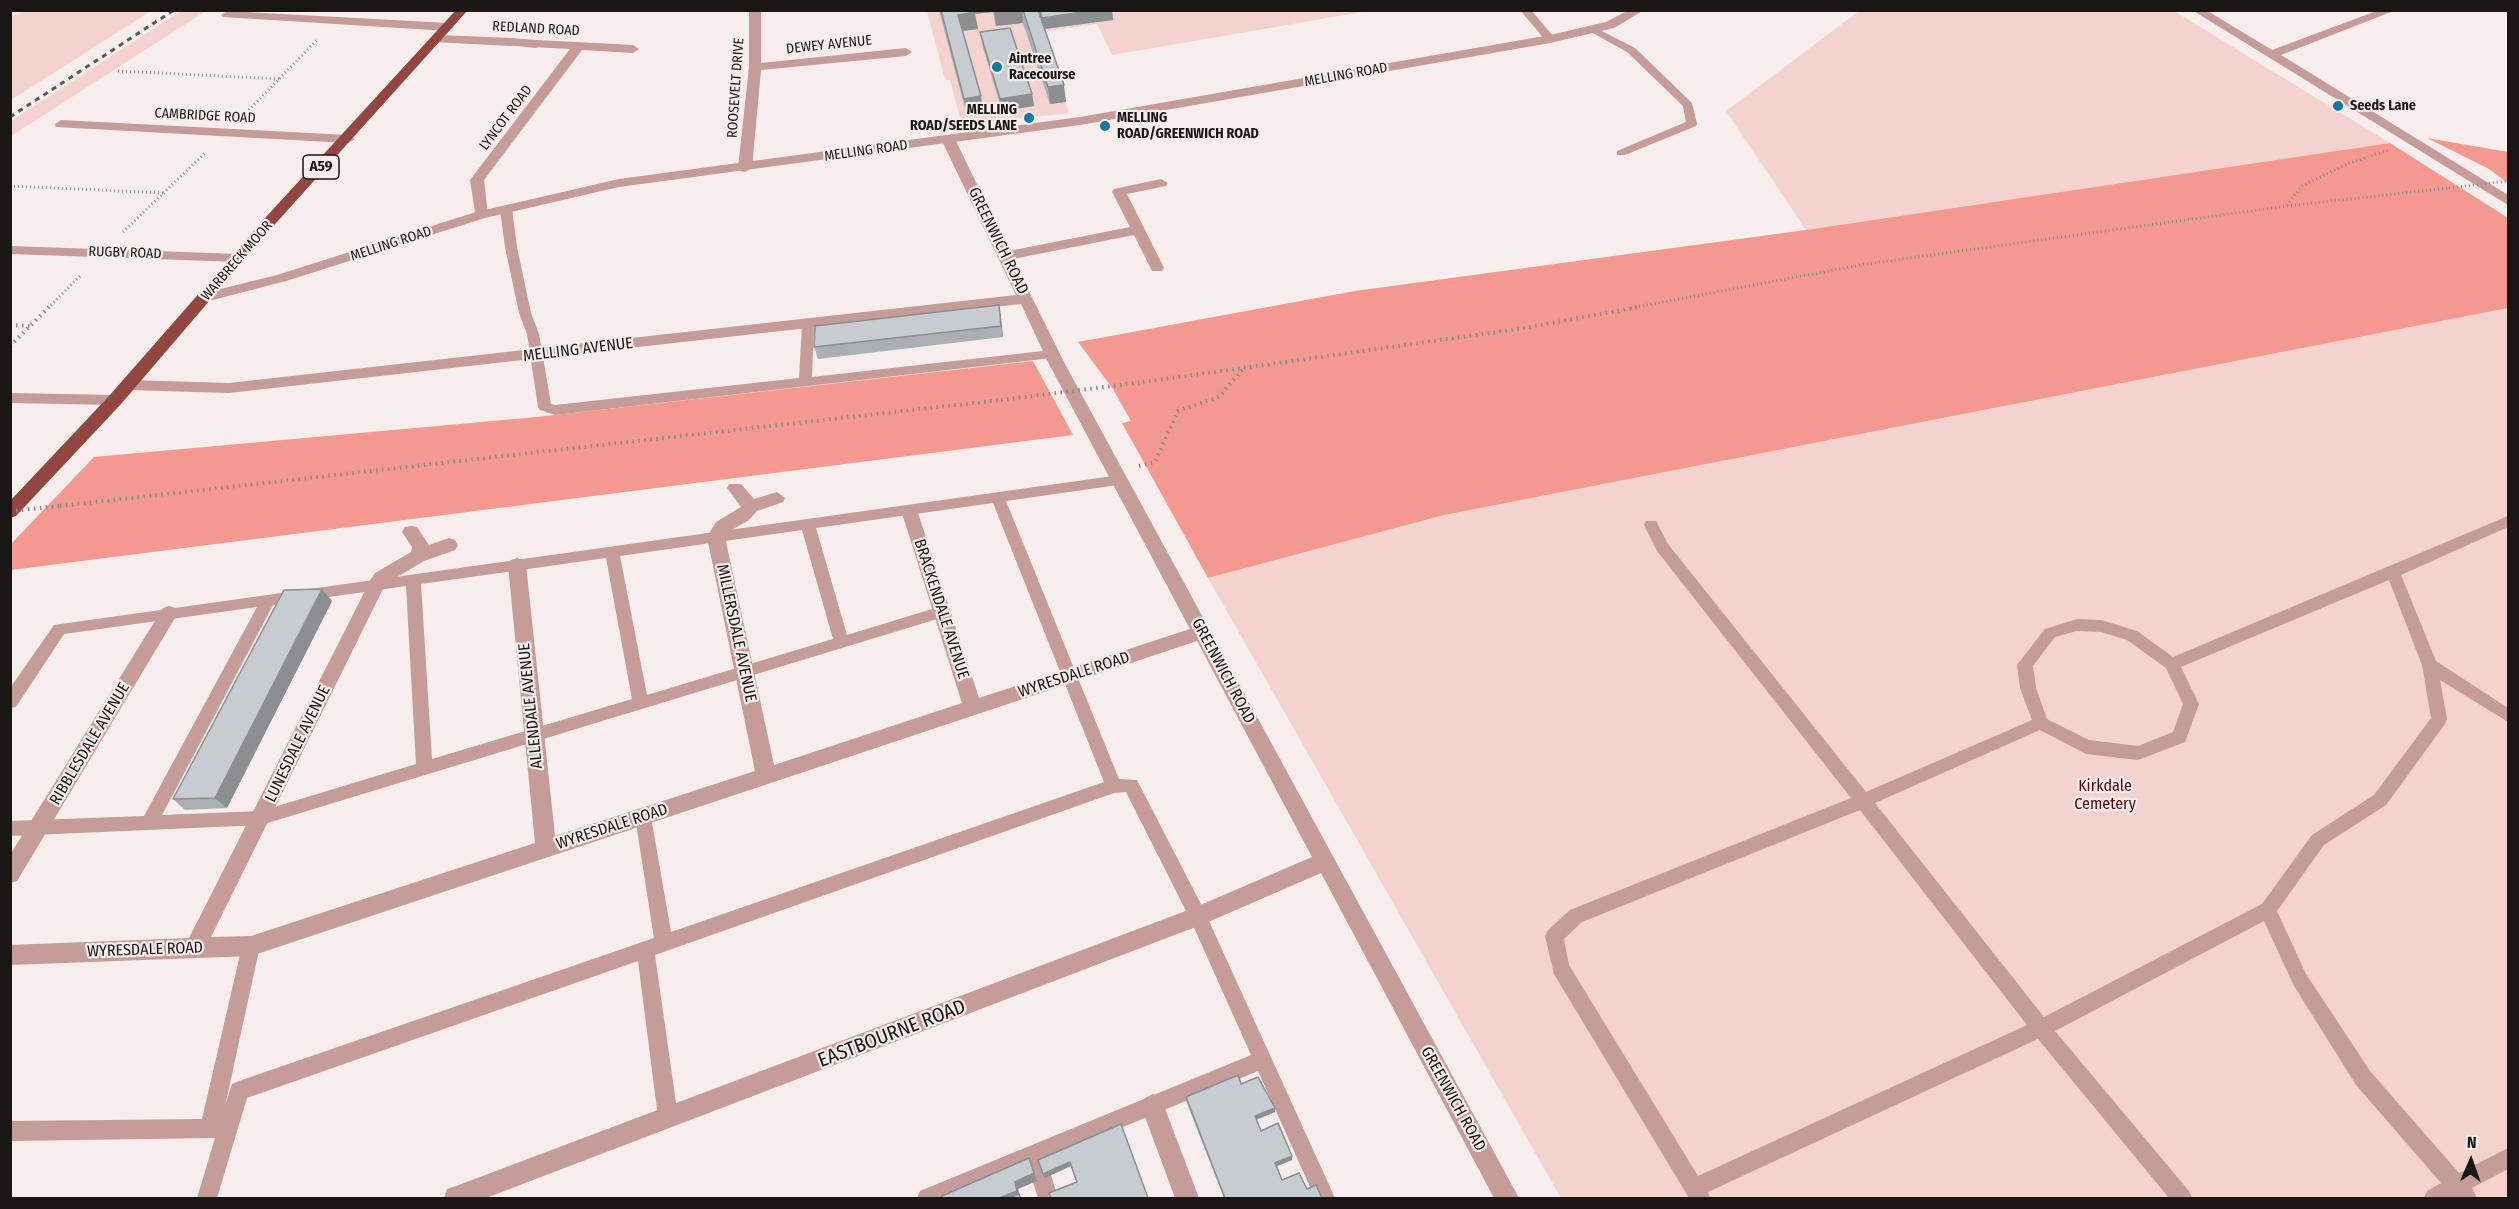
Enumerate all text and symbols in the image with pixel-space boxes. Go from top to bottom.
street label: REDLAND ROAD [492,18,580,40]
street label: DEWEY AVENUE [785,32,873,58]
street label: ROOSEVELT DRIVE [724,37,748,139]
place label: Aintree Racecourse [1009,51,1075,84]
street label: MELLING ROAD [1303,59,1389,91]
marker: Aintree Racecourse [990,60,1004,74]
street label: LYNCOT ROAD [476,82,536,154]
place label: Seeds Lane [2350,98,2416,114]
marker: Seeds Lane [2331,99,2345,113]
place label: MELLING ROAD/SEEDS LANE [910,102,1017,134]
street label: CAMBRIDGE ROAD [154,105,256,127]
place label: MELLING ROAD/GREENWICH ROAD [1117,110,1259,142]
marker: MELLING ROAD/SEEDS LANE [1022,111,1036,125]
marker: MELLING ROAD/GREENWICH ROAD [1098,119,1112,133]
street label: MELLING ROAD [823,137,909,165]
road number: A59 [303,155,339,179]
street label: GREENWICH ROAD [964,184,1032,298]
street label: WARBRECK MOOR [198,218,276,304]
street label: MELLING ROAD [348,223,434,265]
street label: RUGBY ROAD [88,243,162,263]
street label: MELLING AVENUE [522,334,634,366]
street label: BRACKENDALE AVENUE [909,537,973,681]
street label: MILLERSDALE AVENUE [712,562,760,704]
street label: GREENWICH ROAD [1187,615,1259,727]
street label: ALLENDALE AVENUE [515,642,547,770]
street label: WYRESDALE ROAD [1016,648,1132,702]
street label: RIBBLESDALE AVENUE [46,679,134,809]
street label: LUNESDALE AVENUE [261,682,335,806]
park label: Kirkdale Cemetery [2074,777,2136,815]
street label: WYRESDALE ROAD [554,800,670,854]
street label: WYRESDALE ROAD [87,938,203,962]
street label: EASTBOURNE ROAD [815,995,969,1073]
street label: GREENWICH ROAD [1416,1043,1490,1155]
north arrow [2441,1131,2501,1191]
text: N [2467,1133,2477,1152]

